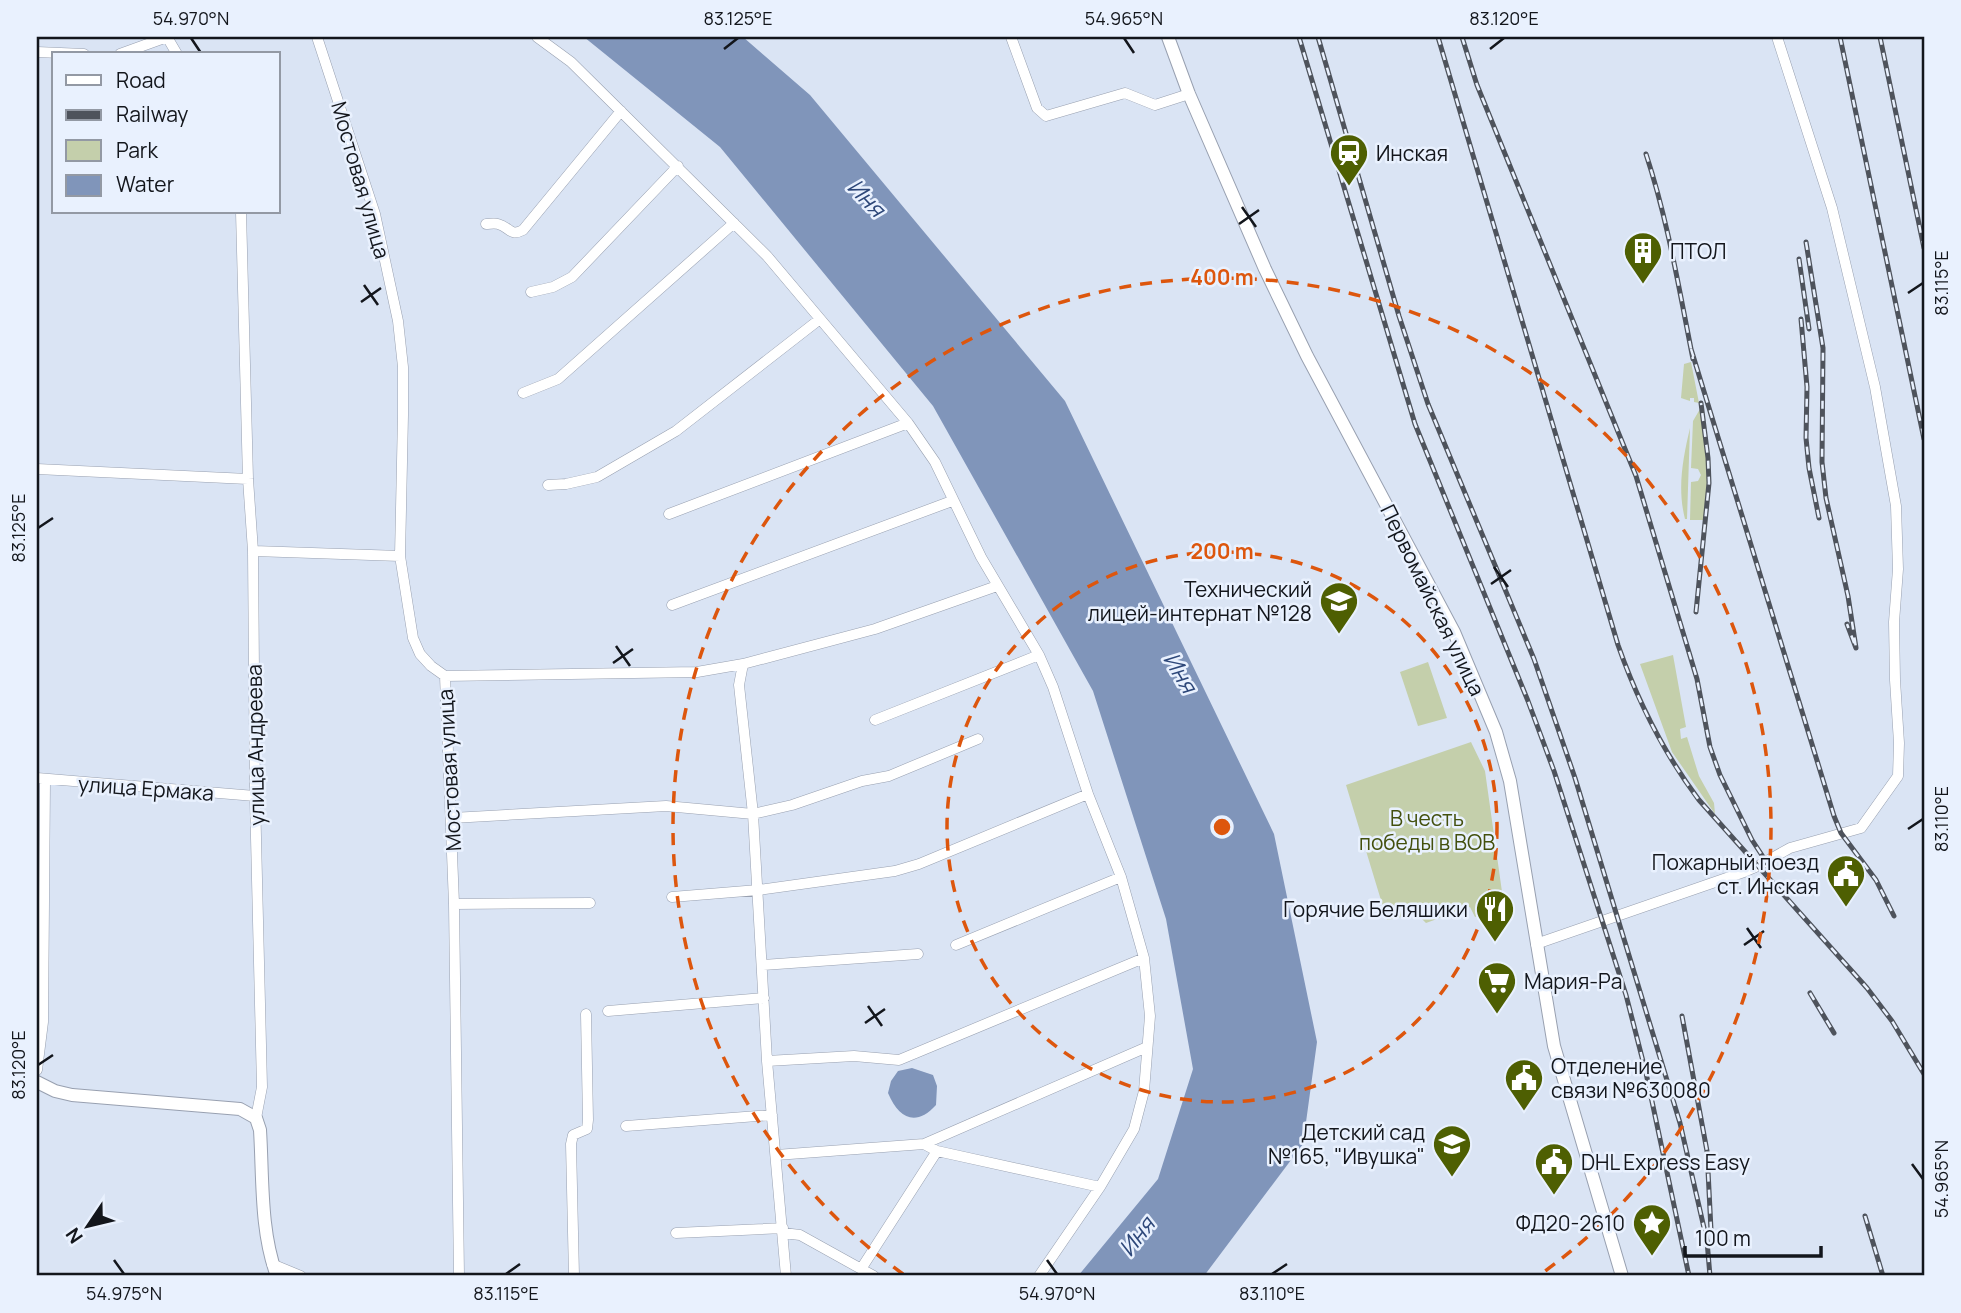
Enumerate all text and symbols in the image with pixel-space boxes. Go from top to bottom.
text: 54.970°N [153,6,229,30]
text: 83.125°E [704,6,772,30]
text: 54.965°N [1085,6,1163,30]
text: 83.120°E [1469,6,1539,30]
legend [52,52,280,214]
text: Road [116,66,166,94]
street label: Мостовая улица [325,98,397,262]
text: Railway [116,100,188,128]
station icon: Инская [1328,132,1370,187]
text: Park [116,136,158,164]
place label: Инская [1376,139,1448,167]
text: Water [116,170,175,198]
water label: Иня [841,171,895,225]
building icon: ПТОЛ [1622,230,1664,285]
place label: ПТОЛ [1670,237,1727,265]
text: 83.115°E [1929,250,1953,316]
text: 400 m [1190,263,1254,291]
text: 83.125°E [6,494,30,562]
street label: Первомайская улица [1374,500,1492,700]
text: 200 m [1190,537,1254,565]
place label: Технический лицей-интернат №128 [1088,575,1312,627]
school or university icon: Технический лицей-интернат №128 [1318,580,1360,635]
water label: Иня [1156,646,1207,700]
street label: улица Андреева [240,664,270,826]
street label: Мостовая улица [431,688,467,852]
street label: улица Ермака [77,769,215,807]
text: 83.110°E [1929,786,1953,852]
park label: В честь победы в ВОВ [1359,804,1495,856]
centre of rings [1210,815,1234,839]
place label: Пожарный поезд ст. Инская [1652,848,1819,900]
public building icon: Пожарный поезд ст. Инская [1825,853,1867,908]
restaurant icon: Горячие Беляшики [1474,888,1516,943]
place label: Горячие Беляшики [1283,895,1468,923]
supermarket icon: Мария-Ра [1476,960,1518,1015]
place label: Мария-Ра [1524,967,1622,995]
text: 83.120°E [6,1030,30,1100]
place label: Отделение связи №630080 [1551,1052,1711,1104]
public building icon: Отделение связи №630080 [1503,1057,1545,1112]
place label: Детский сад №165, "Ивушка" [1268,1118,1425,1170]
school or university icon: Детский сад №165, "Ивушка" [1431,1123,1473,1178]
text: 54.965°N [1929,1140,1953,1218]
public building icon: DHL Express Easy [1533,1141,1575,1196]
place label: DHL Express Easy [1581,1148,1750,1176]
north arrow [52,1190,122,1260]
place icon: ФД20-2610 [1631,1202,1673,1257]
water label: Иня [1110,1208,1163,1262]
place label: ФД20-2610 [1516,1209,1625,1237]
scale bar [1685,1215,1821,1259]
text: N [60,1223,89,1249]
text: 100 m [1695,1224,1751,1252]
text: 54.975°N [86,1281,162,1305]
text: 83.115°E [473,1281,539,1305]
text: 54.970°N [1019,1281,1095,1305]
text: 83.110°E [1239,1281,1305,1305]

